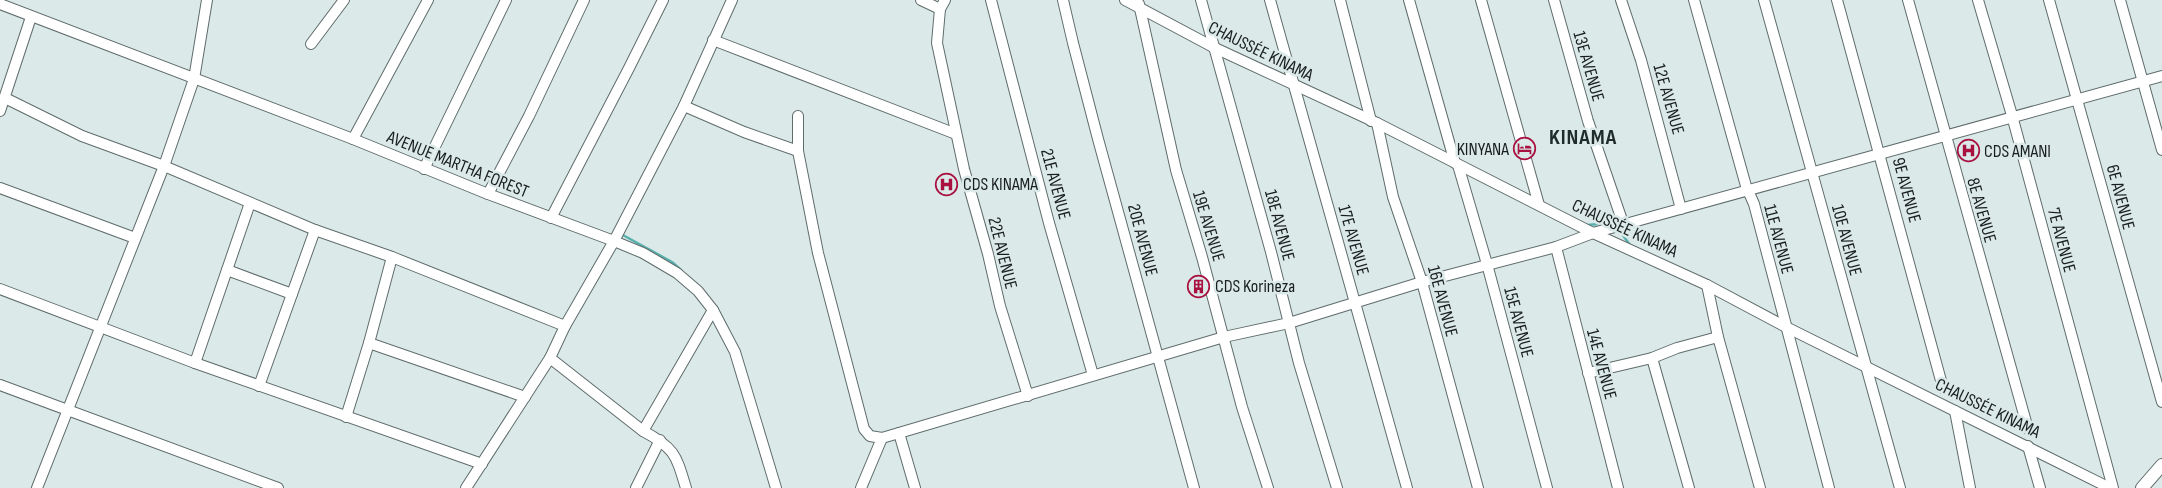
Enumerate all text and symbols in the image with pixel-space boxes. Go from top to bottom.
street label: CHAUSSÉE KINAMA [1205,17,1317,86]
street label: 13E AVENUE [1568,28,1609,104]
street label: 12E AVENUE [1648,61,1689,137]
district label: KINAMA [1549,124,1617,151]
street label: AVENUE MARTHA FOREST [383,126,532,202]
hotel icon: KINYANA [1513,137,1537,161]
place label: KINYANA [1457,139,1509,160]
hospital icon: CDS AMANI [1956,139,1980,163]
place label: CDS AMANI [1984,141,2051,162]
street label: 21E AVENUE [1036,146,1075,222]
street label: 9E AVENUE [1888,155,1925,225]
street label: 6E AVENUE [2102,162,2139,232]
hospital icon: CDS KINAMA [935,172,959,196]
place label: CDS KINAMA [963,174,1038,195]
street label: 8E AVENUE [1962,175,2001,245]
street label: 18E AVENUE [1260,187,1299,263]
street label: 19E AVENUE [1188,188,1229,264]
street label: CHAUSSÉE KINAMA [1569,195,1681,262]
street label: 20E AVENUE [1123,202,1162,279]
street label: 11E AVENUE [1759,202,1798,276]
street label: 10E AVENUE [1827,202,1866,278]
street label: 17E AVENUE [1333,203,1374,278]
street label: 7E AVENUE [2043,206,2080,275]
street label: 22E AVENUE [983,215,1022,291]
street label: 16E AVENUE [1423,263,1462,339]
building icon: CDS Korineza [1187,274,1211,298]
place label: CDS Korineza [1215,276,1295,297]
street label: 15E AVENUE [1499,285,1538,360]
street label: 14E AVENUE [1582,326,1621,402]
street label: CHAUSSÉE KINAMA [1932,374,2044,443]

